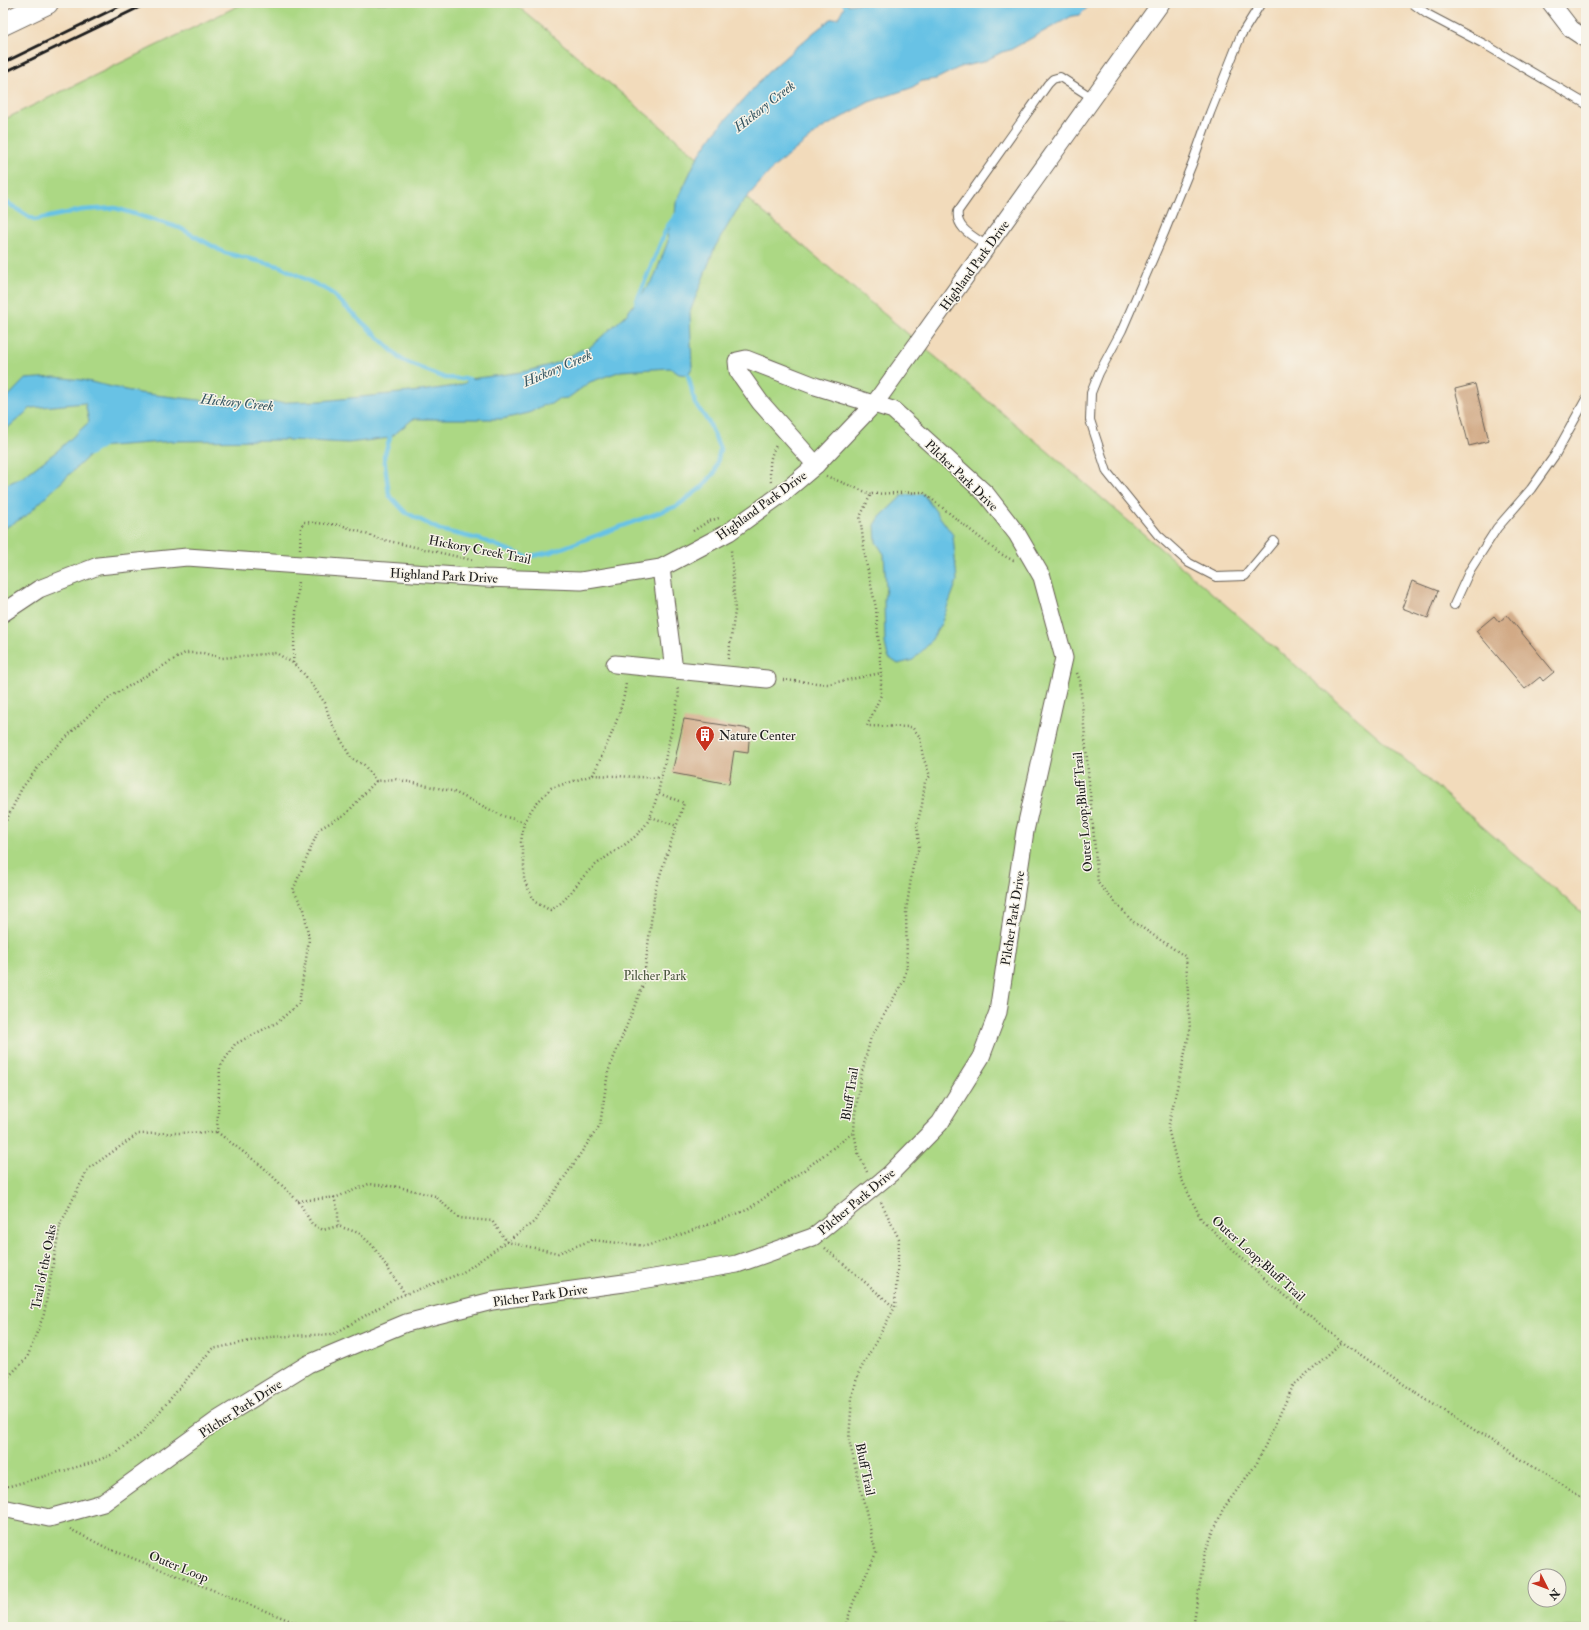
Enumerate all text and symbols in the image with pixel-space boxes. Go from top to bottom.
water label: Hickory Creek [729,77,799,136]
street label: Highland Park Drive [937,217,1013,314]
water label: Hickory Creek [519,346,595,391]
water label: Hickory Creek [199,390,275,415]
street label: Pilcher Park Drive [921,437,1002,515]
street label: Highland Park Drive [713,467,810,544]
street label: Hickory Creek Trail [427,532,533,569]
street label: Highland Park Drive [390,565,499,587]
building icon: Nature Center [694,724,716,752]
place label: Nature Center [719,728,796,744]
street label: Outer Loop;Bluff Trail [1070,751,1097,872]
street label: Pilcher Park Drive [998,869,1028,967]
park label: Pilcher Park [623,968,687,984]
street label: Bluff Trail [838,1066,862,1122]
street label: Pilcher Park Drive [815,1165,899,1239]
street label: Outer Loop;Bluff Trail [1208,1213,1309,1306]
street label: Trail of the Oaks [28,1222,60,1311]
street label: Pilcher Park Drive [492,1281,589,1311]
street label: Pilcher Park Drive [196,1376,285,1442]
street label: Bluff Trail [852,1441,879,1498]
street label: Outer Loop [146,1548,211,1587]
north arrow [1527,1568,1567,1608]
text: N [1545,1586,1563,1603]

